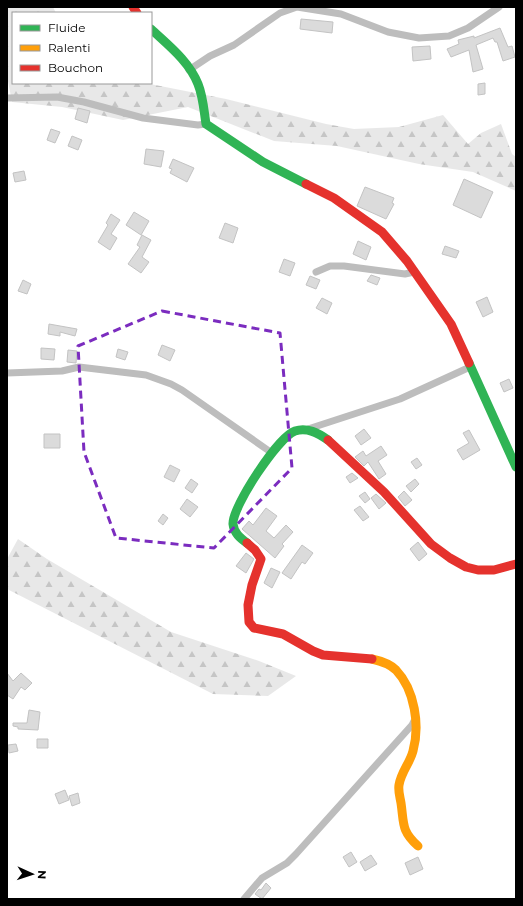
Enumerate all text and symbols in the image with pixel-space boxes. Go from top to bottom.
legend [12,12,152,84]
text: Fluide [48,20,86,35]
text: Ralenti [48,40,90,55]
text: Bouchon [48,60,103,75]
north arrow [12,854,52,894]
text: N [35,870,49,879]

